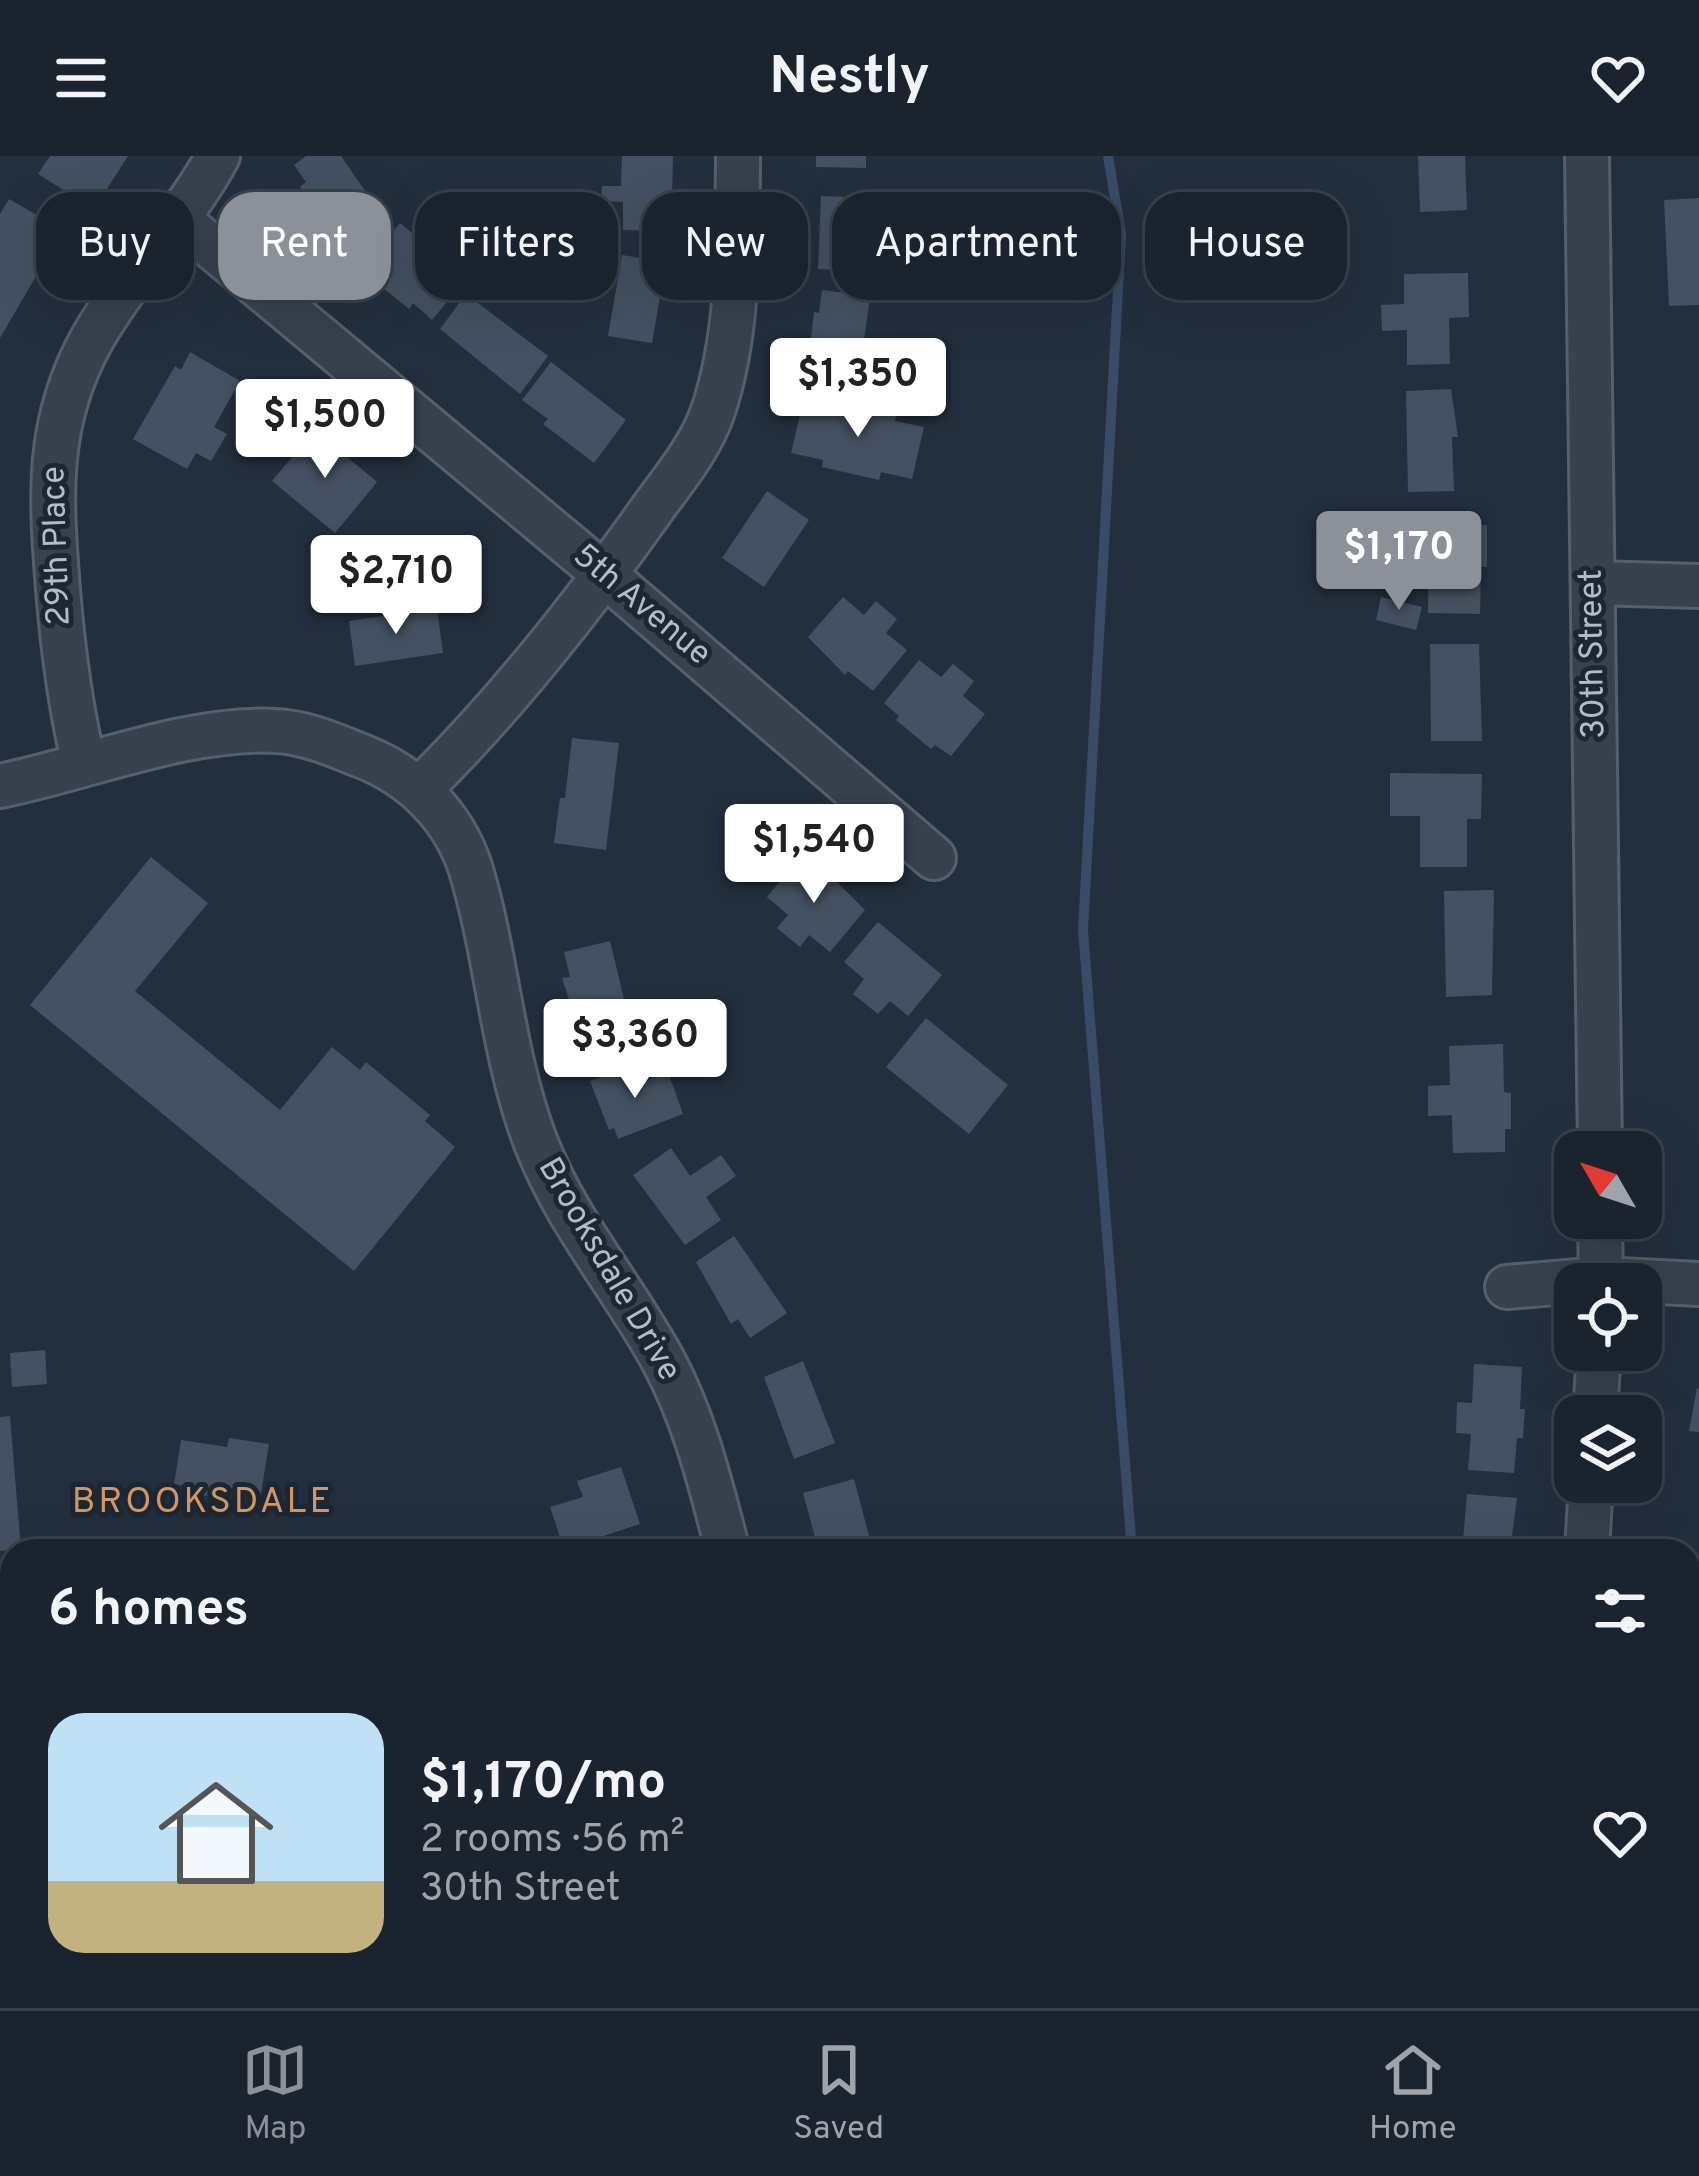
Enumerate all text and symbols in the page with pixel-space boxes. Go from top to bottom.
text: Nestly [769,44,930,113]
icon: menu [48,45,114,111]
icon: heart [1585,45,1651,111]
chip: Buy [36,192,194,300]
chip: Rent [218,192,391,300]
chip: Filters [415,192,618,300]
chip: New [642,192,808,300]
chip: Apartment [832,192,1121,300]
chip: House [1145,192,1347,300]
pin: $1,350 [760,338,956,440]
text: $1,350 [797,352,919,401]
pin: $1,500 [227,379,423,481]
text: $1,500 [263,393,387,442]
street label: 29th Place [34,465,82,627]
pin: $1,170 [1301,511,1497,613]
text: $1,170 [1343,525,1455,574]
pin: $2,710 [298,535,494,637]
street label: 5th Avenue [563,536,719,676]
text: $2,710 [338,549,454,598]
street label: 30th Street [1572,569,1616,739]
pin: $1,540 [716,804,912,906]
text: $1,540 [752,818,876,867]
pin: $3,360 [537,999,733,1101]
text: $3,360 [571,1013,699,1062]
north arrow [1554,1131,1662,1239]
map controls [1554,1131,1662,1503]
street label: Brooksdale Drive [527,1151,689,1389]
button: locate [1554,1263,1662,1371]
button: layers [1554,1395,1662,1503]
district label: BROOKSDALE [72,1480,334,1526]
icon: filters [1587,1578,1653,1644]
text: 6 homes [48,1579,249,1644]
text: $1,170/mo [420,1752,666,1817]
icon: home [144,1761,288,1905]
icon: heart [1587,1800,1653,1866]
text: 2 rooms · 56 m² [420,1817,685,1866]
text: 30th Street [420,1866,621,1915]
tab: Map [242,2037,308,2151]
tab: Saved [793,2037,884,2151]
tab: Home [1369,2037,1457,2151]

